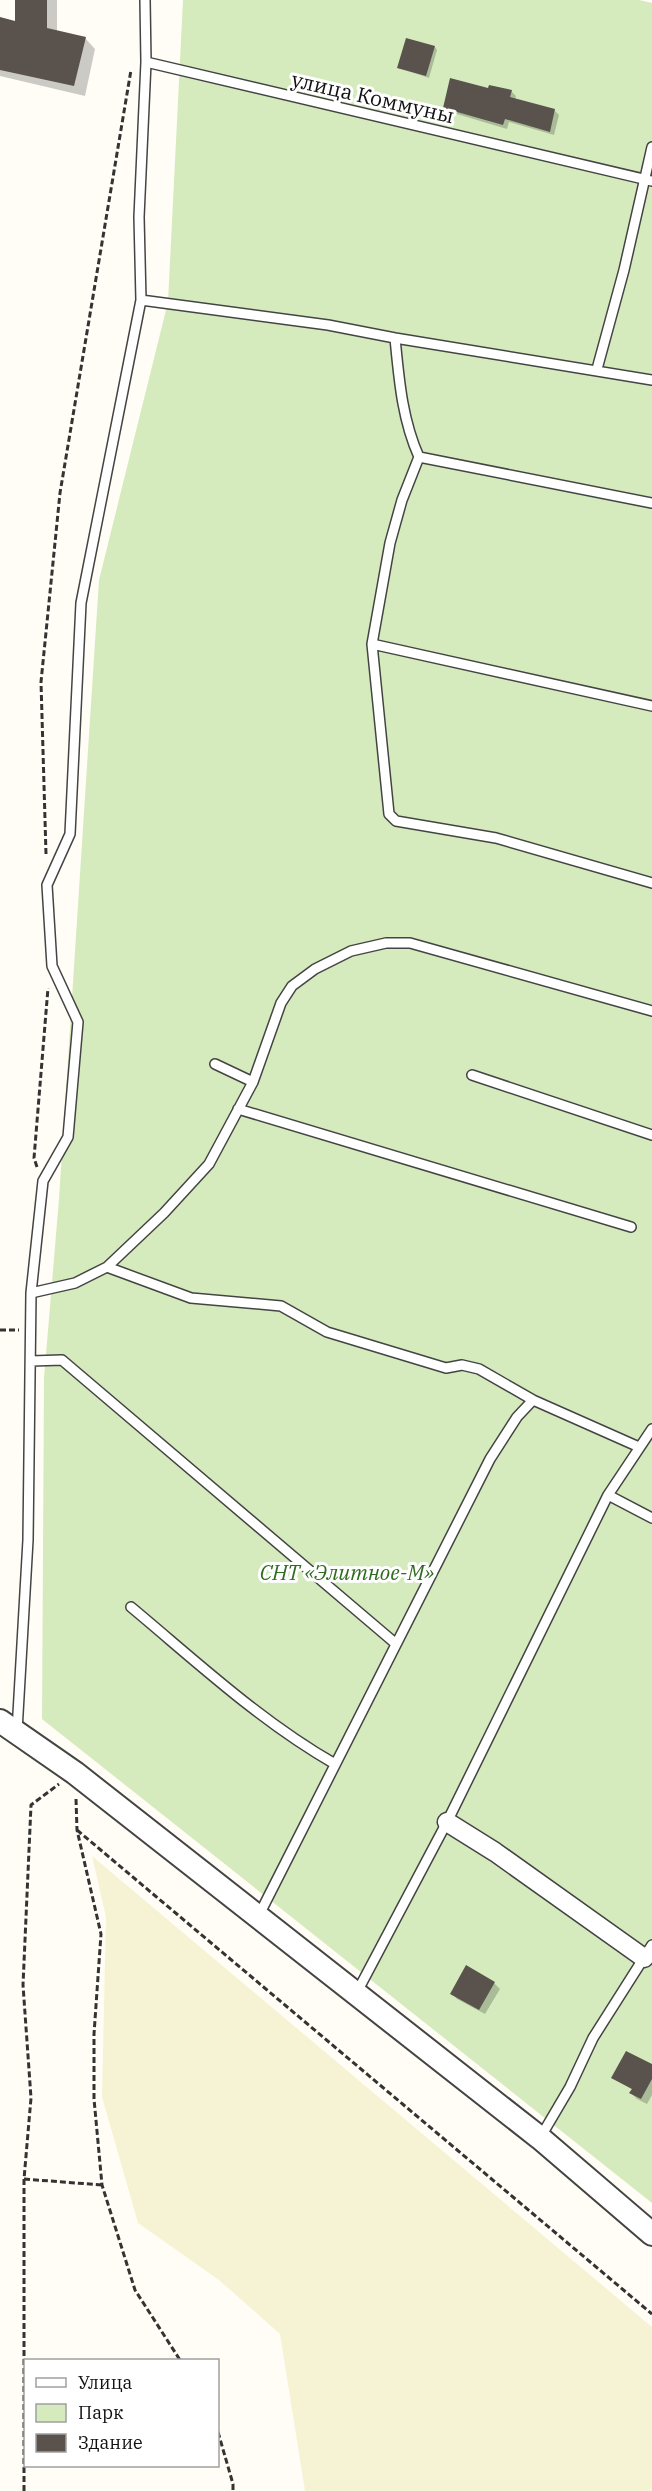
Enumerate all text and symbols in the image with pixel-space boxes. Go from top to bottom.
street label: улица Коммуны [289,65,457,129]
park label: СНТ «Элитное-М» [260,1558,434,1586]
legend [24,2359,219,2467]
text: Улица [78,2371,133,2394]
text: Парк [78,2401,124,2424]
text: Здание [78,2431,143,2454]

